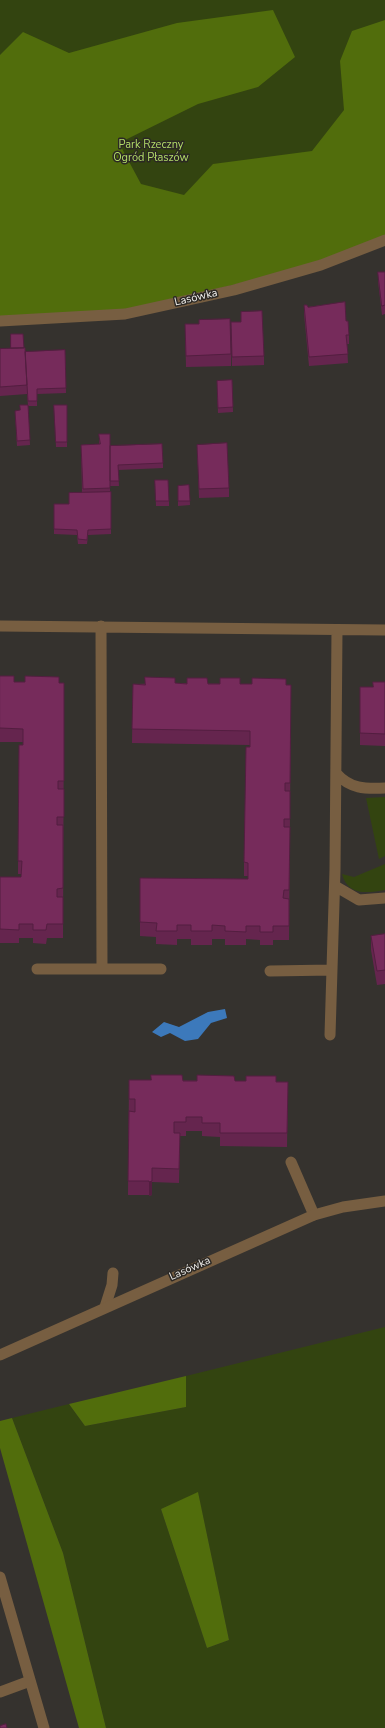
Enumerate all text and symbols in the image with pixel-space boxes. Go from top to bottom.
park label: Park Rzeczny Ogród Płaszów [113,138,189,164]
street label: Lasówka [173,287,219,309]
street label: Lasówka [167,1254,213,1284]

